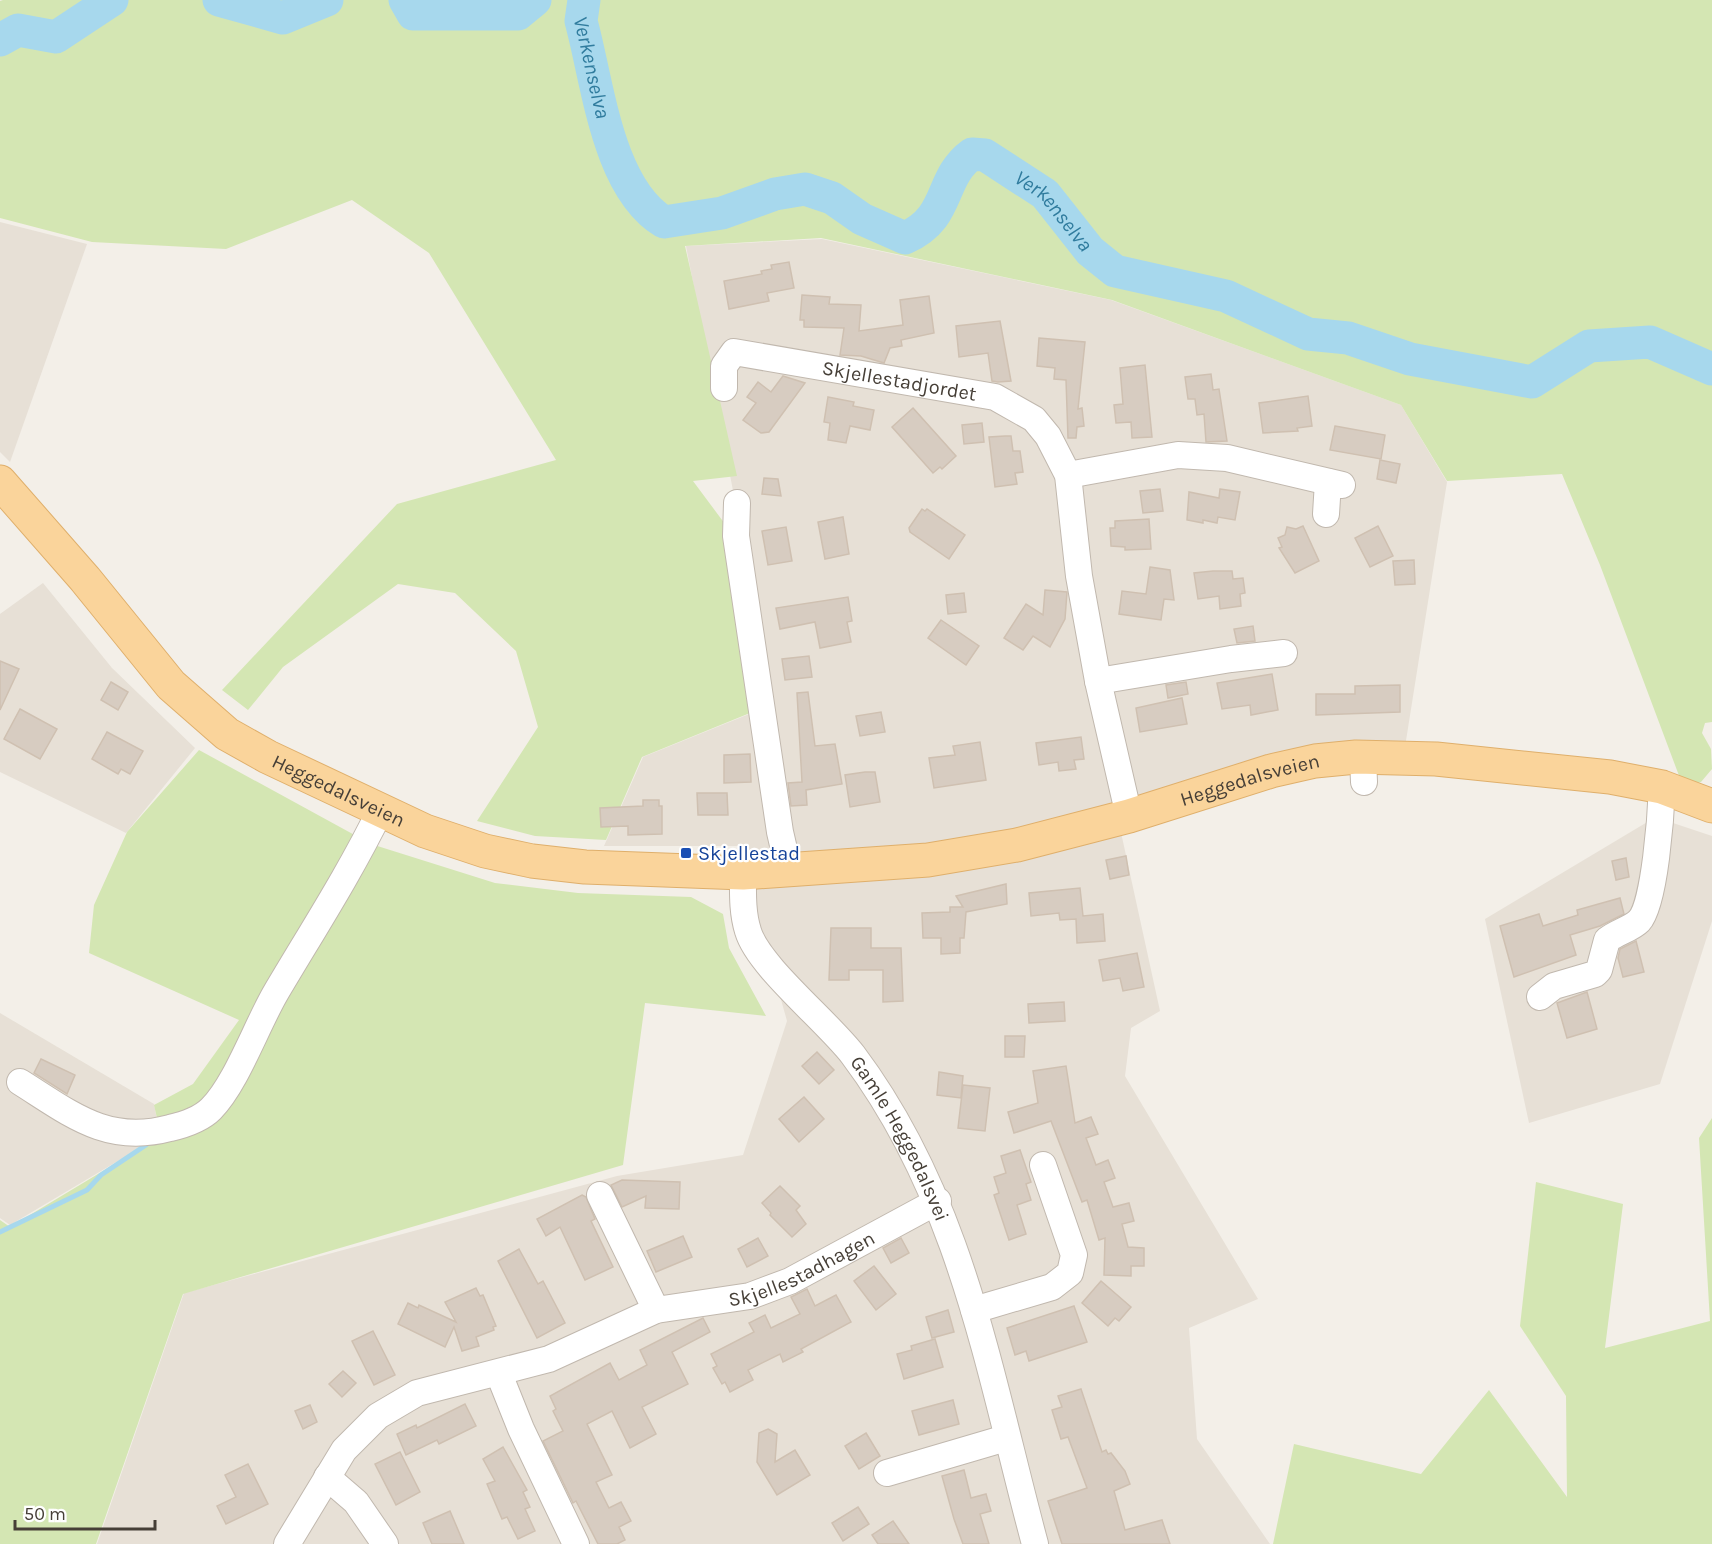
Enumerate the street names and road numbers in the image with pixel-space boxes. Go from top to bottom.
street label: Skjellestadjordet [820,356,979,405]
street label: Heggedalsveien [269,749,409,831]
street label: Heggedalsveien [1177,749,1322,811]
street label: Gamle Heggedalsvei [846,1051,954,1224]
street label: Skjellestadhagen [727,1226,879,1311]

